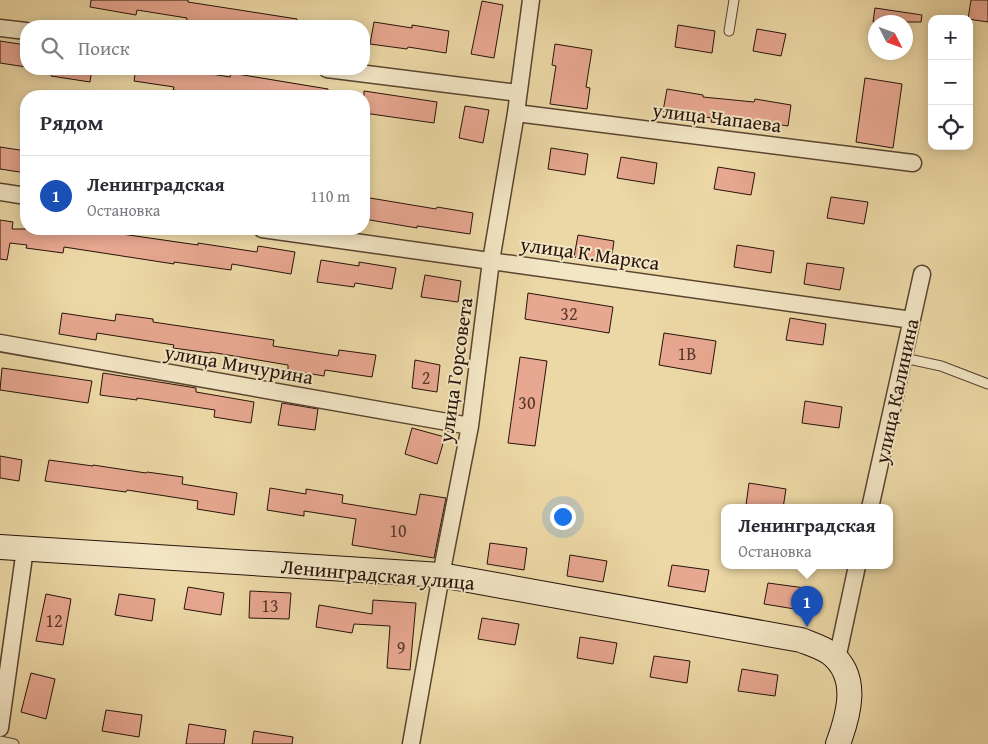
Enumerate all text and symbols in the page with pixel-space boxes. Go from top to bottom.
north arrow [868,15,913,60]
map controls [928,15,973,150]
button: + [928,15,973,60]
search box [20,20,370,75]
icon: search [38,34,66,62]
text: Поиск [78,34,130,62]
button: − [928,60,973,105]
street label: улица Чапаева [650,95,784,139]
button: locate [928,105,973,150]
text: Рядом [40,107,103,138]
text: Ленинградская [87,170,225,198]
text: 1 [52,184,60,208]
text: 110 m [310,184,350,208]
text: Остановка [87,198,160,222]
street label: улица К.Маркса [517,229,662,277]
street label: улица Горсовета [430,295,480,446]
house number: 32 [560,300,578,327]
street label: улица Калинина [866,315,926,467]
street label: улица Мичурина [161,336,316,391]
house number: 1В [678,340,696,367]
house number: 2 [422,364,430,391]
house number: 30 [518,389,536,416]
your location [550,504,576,530]
popup [721,504,893,569]
text: Ленинградская [738,511,876,539]
house number: 10 [389,517,407,544]
text: Остановка [738,539,812,563]
street label: Ленинградская улица [280,551,476,597]
pin: 1 [791,586,823,627]
house number: 13 [261,592,279,619]
house number: 12 [45,607,63,634]
house number: 9 [397,634,405,661]

